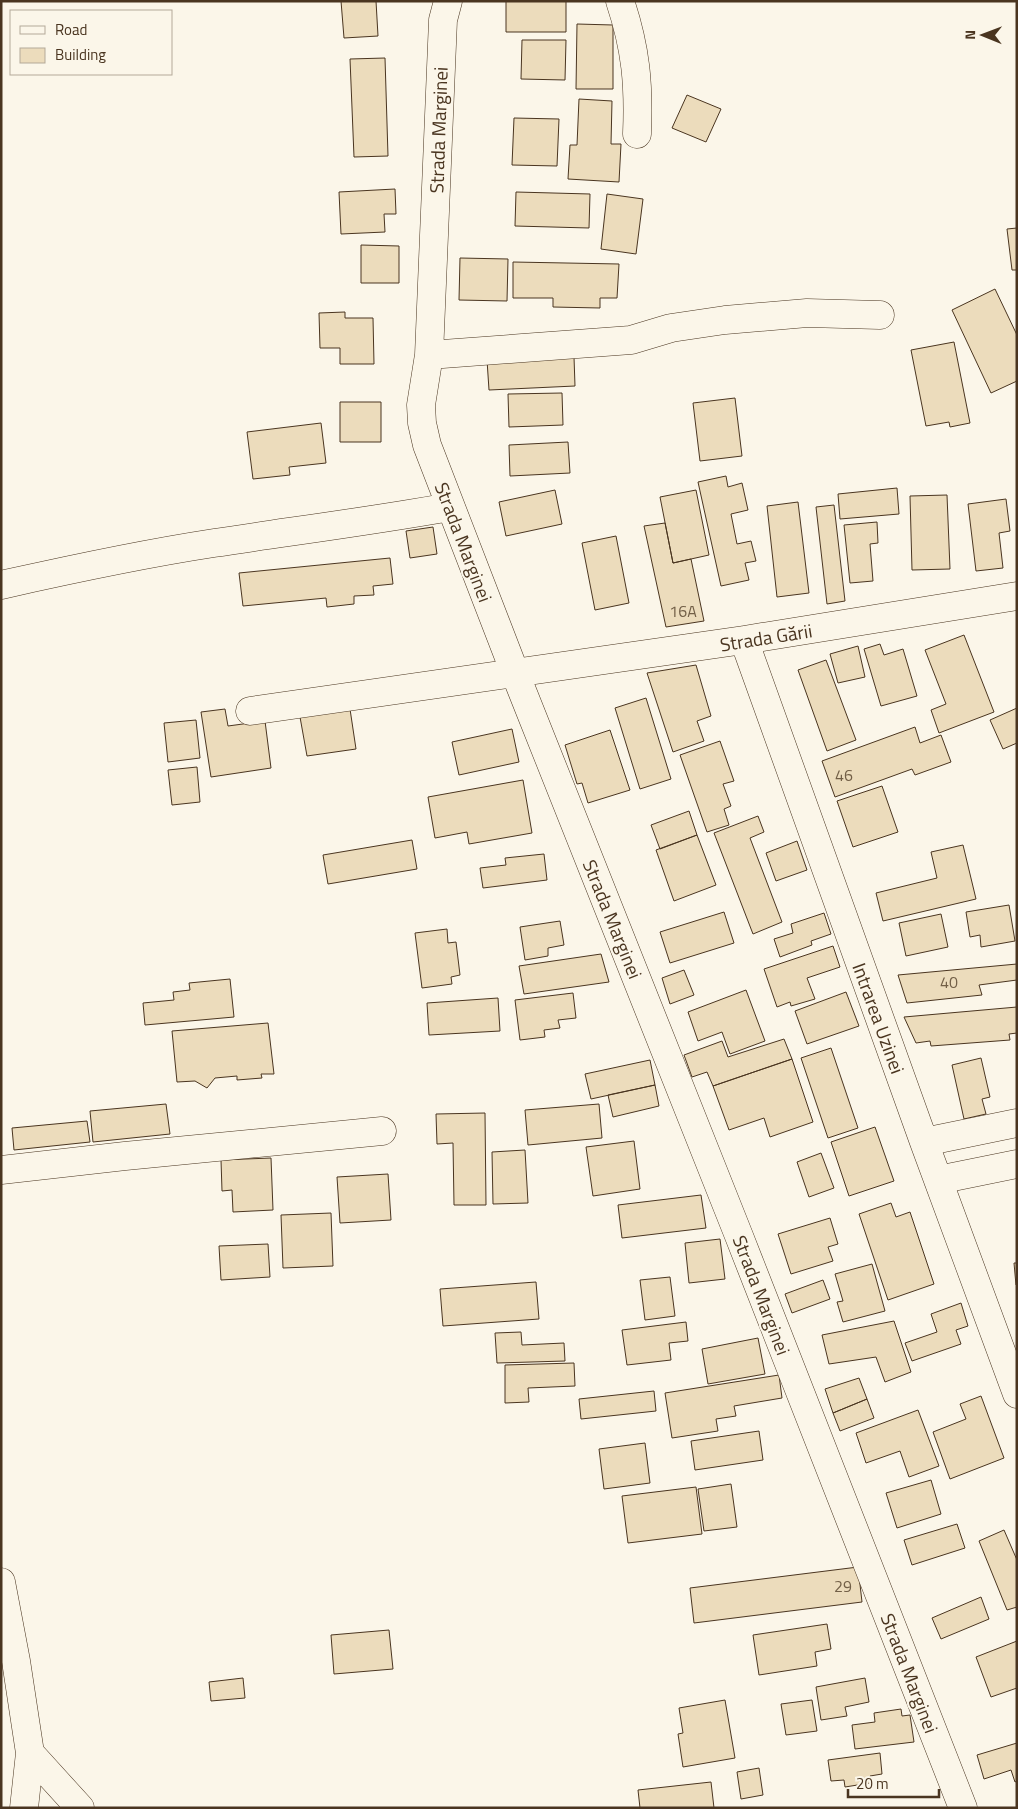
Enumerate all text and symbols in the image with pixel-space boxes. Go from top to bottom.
legend [10,10,172,75]
north arrow [958,10,1008,60]
text: Road [55,18,87,41]
text: N [959,30,980,40]
text: Building [55,43,106,66]
street label: Strada Marginei [421,66,455,194]
street label: Strada Marginei [428,478,500,606]
house number: 16A [669,599,697,623]
street label: Strada Gării [718,615,814,659]
house number: 46 [835,763,853,787]
street label: Strada Marginei [576,855,650,983]
street label: Intrarea Uzinei [845,958,913,1078]
house number: 40 [940,970,958,994]
street label: Strada Marginei [726,1231,798,1359]
house number: 29 [834,1574,852,1598]
street label: Strada Marginei [874,1609,946,1737]
scale bar [848,1766,939,1798]
text: 20 m [856,1772,889,1795]

